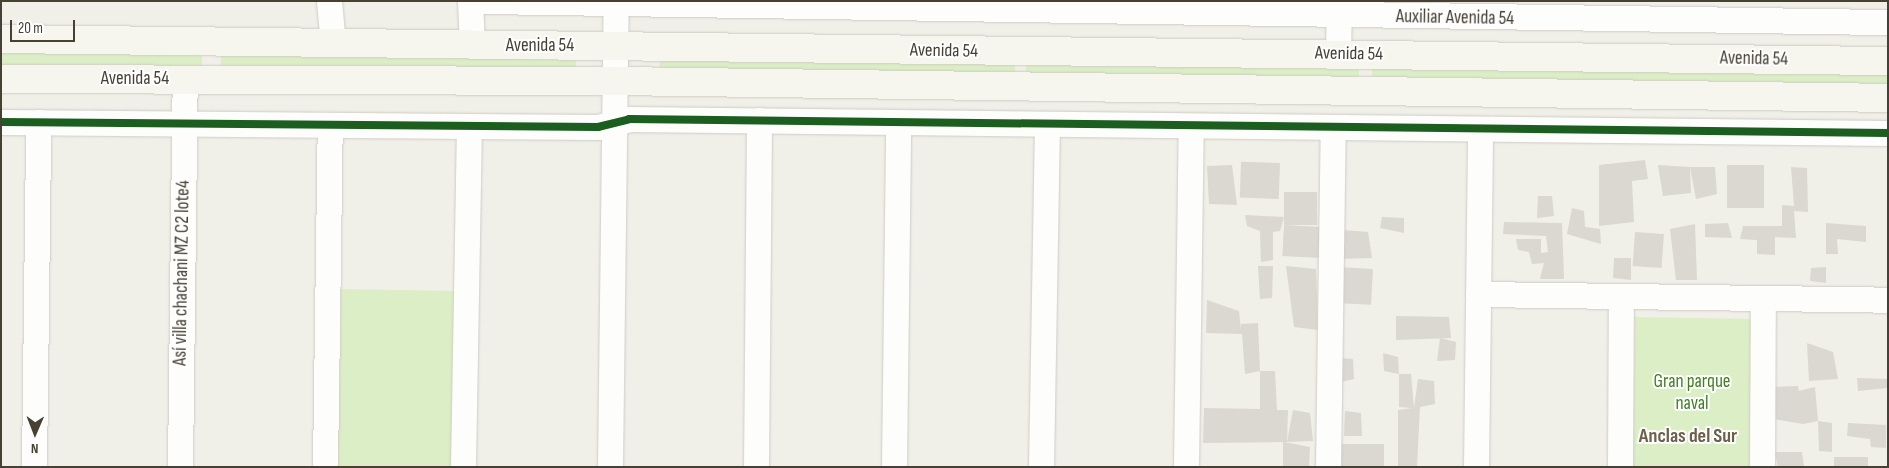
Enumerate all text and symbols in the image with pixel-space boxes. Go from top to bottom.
street label: Auxiliar Avenida 54 [1396,6,1514,30]
scale bar [12,10,78,42]
text: 20 m [18,19,43,38]
street label: Avenida 54 [506,35,574,57]
street label: Avenida 54 [910,39,978,63]
street label: Avenida 54 [1315,42,1383,66]
street label: Avenida 54 [1720,47,1788,71]
street label: Avenida 54 [101,68,169,90]
street label: Así villa chachani MZ C2 lote4 [169,180,195,366]
park label: Gran parque naval [1654,371,1730,415]
north arrow [10,408,60,458]
district label: Anclas del Sur [1639,424,1737,448]
text: N [31,440,39,457]

